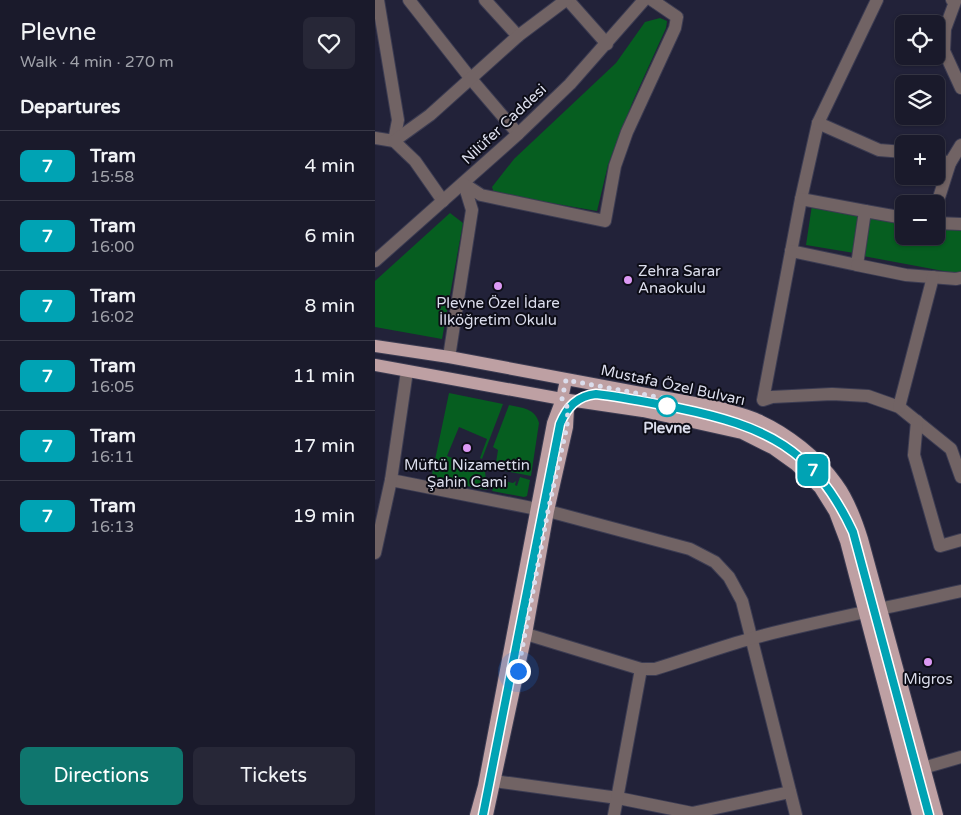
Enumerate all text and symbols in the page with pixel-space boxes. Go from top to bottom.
map controls [895,15,945,245]
button: locate [895,15,945,65]
button: heart [303,17,355,69]
text: Plevne [20,18,96,47]
text: Walk · 4 min · 270 m [20,52,174,72]
button: layers [895,75,945,125]
street label: Nilüfer Caddesi [458,80,550,168]
text: Departures [20,96,120,118]
button: + [895,135,945,185]
text: Tram [90,145,136,167]
text: 7 [42,155,53,177]
text: 4 min [304,155,355,177]
text: 15:58 [90,167,134,187]
button: − [895,195,945,245]
text: Tram [90,215,136,237]
text: 7 [42,225,53,247]
text: 6 min [304,225,355,247]
text: 16:00 [90,237,134,257]
place label: Zehra Sarar Anaokulu [638,262,721,297]
marker: Zehra Sarar Anaokulu [622,274,634,286]
marker: Plevne Özel İdare İlköğretim Okulu [492,280,504,292]
text: Tram [90,285,136,307]
place label: Plevne Özel İdare İlköğretim Okulu [436,294,560,329]
text: 7 [42,295,53,317]
text: 8 min [304,295,355,317]
text: 16:02 [90,307,134,327]
text: Tram [90,355,136,377]
street label: Mustafa Özel Bulvarı [599,361,747,409]
text: 7 [42,365,53,387]
text: 11 min [292,365,355,387]
text: 16:05 [90,377,134,397]
marker: Plevne [656,395,678,417]
place label: Plevne [643,419,691,437]
text: Tram [90,425,136,447]
text: 7 [42,435,53,457]
text: 17 min [292,435,355,457]
marker: Müftü Nizamettin Şahin Cami [461,442,473,454]
text: 16:11 [90,447,134,467]
line badge: 7 [797,454,829,486]
place label: Müftü Nizamettin Şahin Cami [404,456,530,491]
text: 7 [807,459,819,481]
text: Tram [90,495,136,517]
text: 7 [42,505,53,527]
text: 19 min [292,505,355,527]
text: 16:13 [90,517,134,537]
marker: Migros [922,656,934,668]
your location [506,659,531,684]
place label: Migros [903,670,953,688]
button: Directions [20,747,183,805]
button: Tickets [193,747,355,805]

